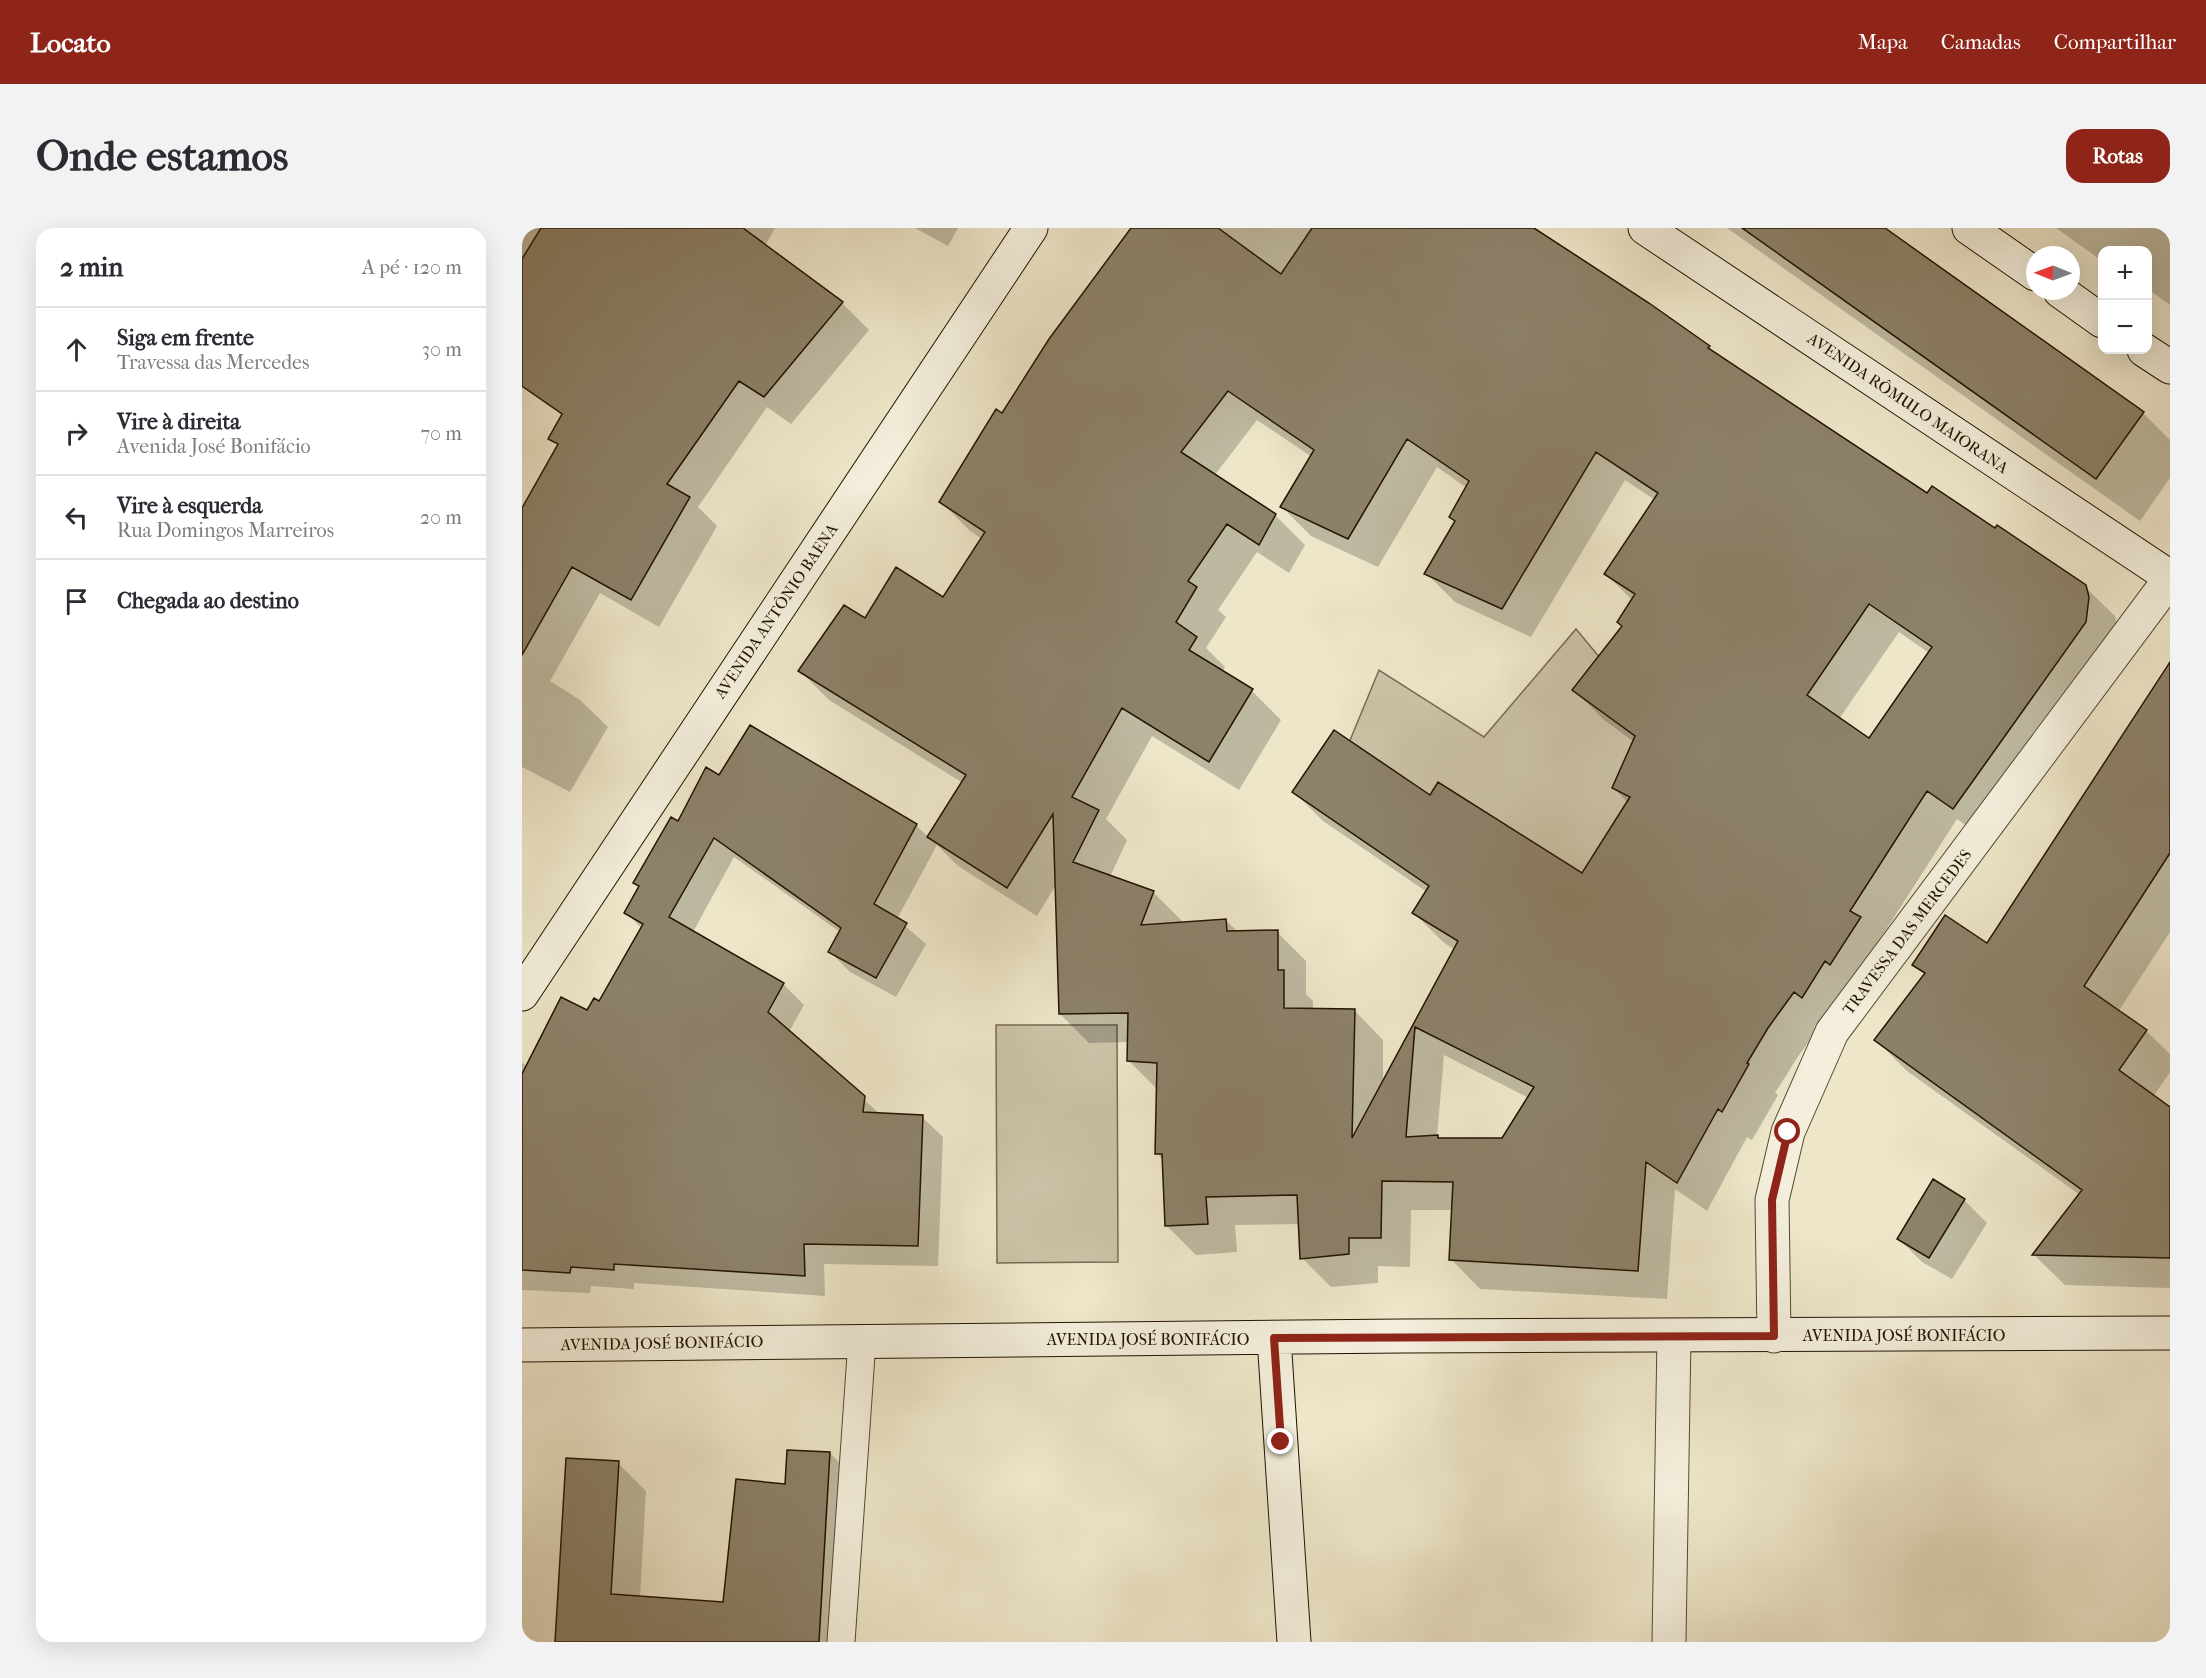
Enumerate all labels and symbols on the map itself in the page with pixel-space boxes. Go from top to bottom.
north arrow [2026,246,2080,300]
street label: AVENIDA RÔMULO MAIORANA [1803,327,2013,478]
street label: AVENIDA ANTÔNIO BAENA [709,519,842,703]
street label: TRAVESSA DAS MERCEDES [1839,845,1975,1019]
route start [1774,1118,1800,1144]
street label: AVENIDA JOSÉ BONIFÁCIO [1802,1325,2005,1345]
street label: AVENIDA JOSÉ BONIFÁCIO [1046,1329,1249,1349]
street label: AVENIDA JOSÉ BONIFÁCIO [560,1331,763,1354]
route end [1267,1428,1293,1454]

